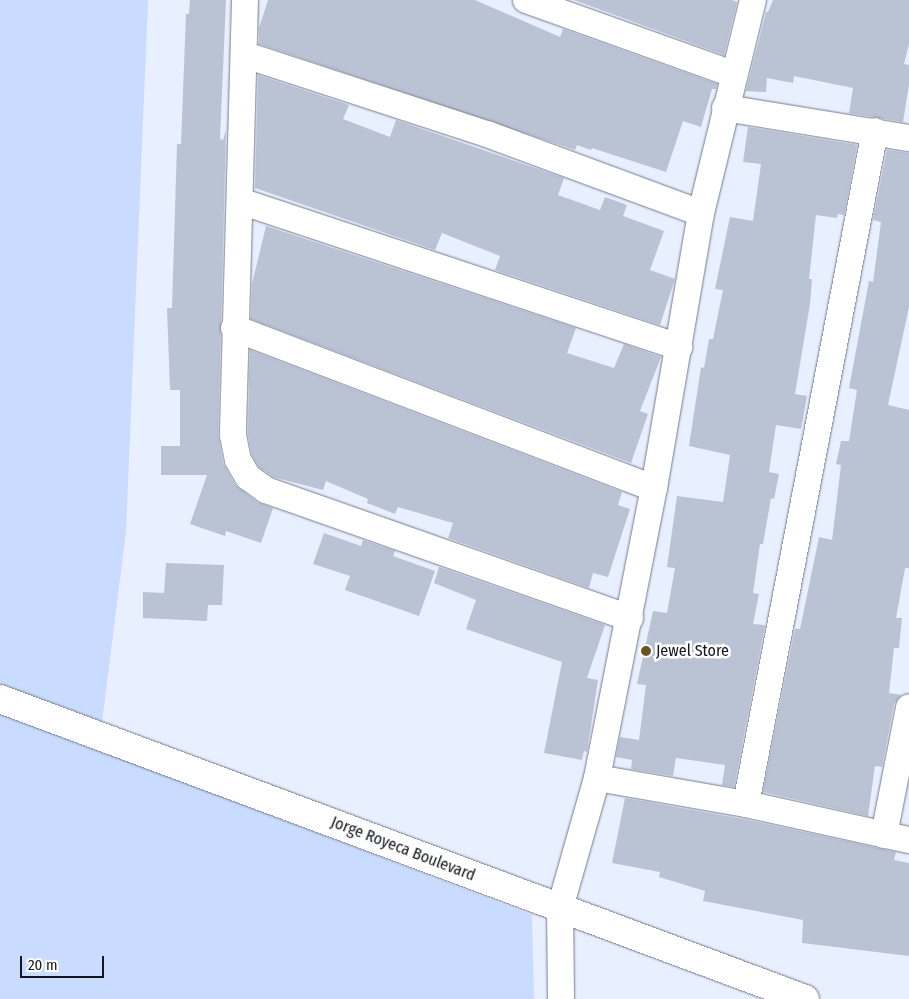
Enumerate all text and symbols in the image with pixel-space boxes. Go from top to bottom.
place label: Jewel Store [656,641,729,661]
marker: Jewel Store [640,645,652,657]
street label: Jorge Royeca Boulevard [328,813,478,885]
scale bar [22,946,106,978]
text: 20 m [28,956,58,974]

